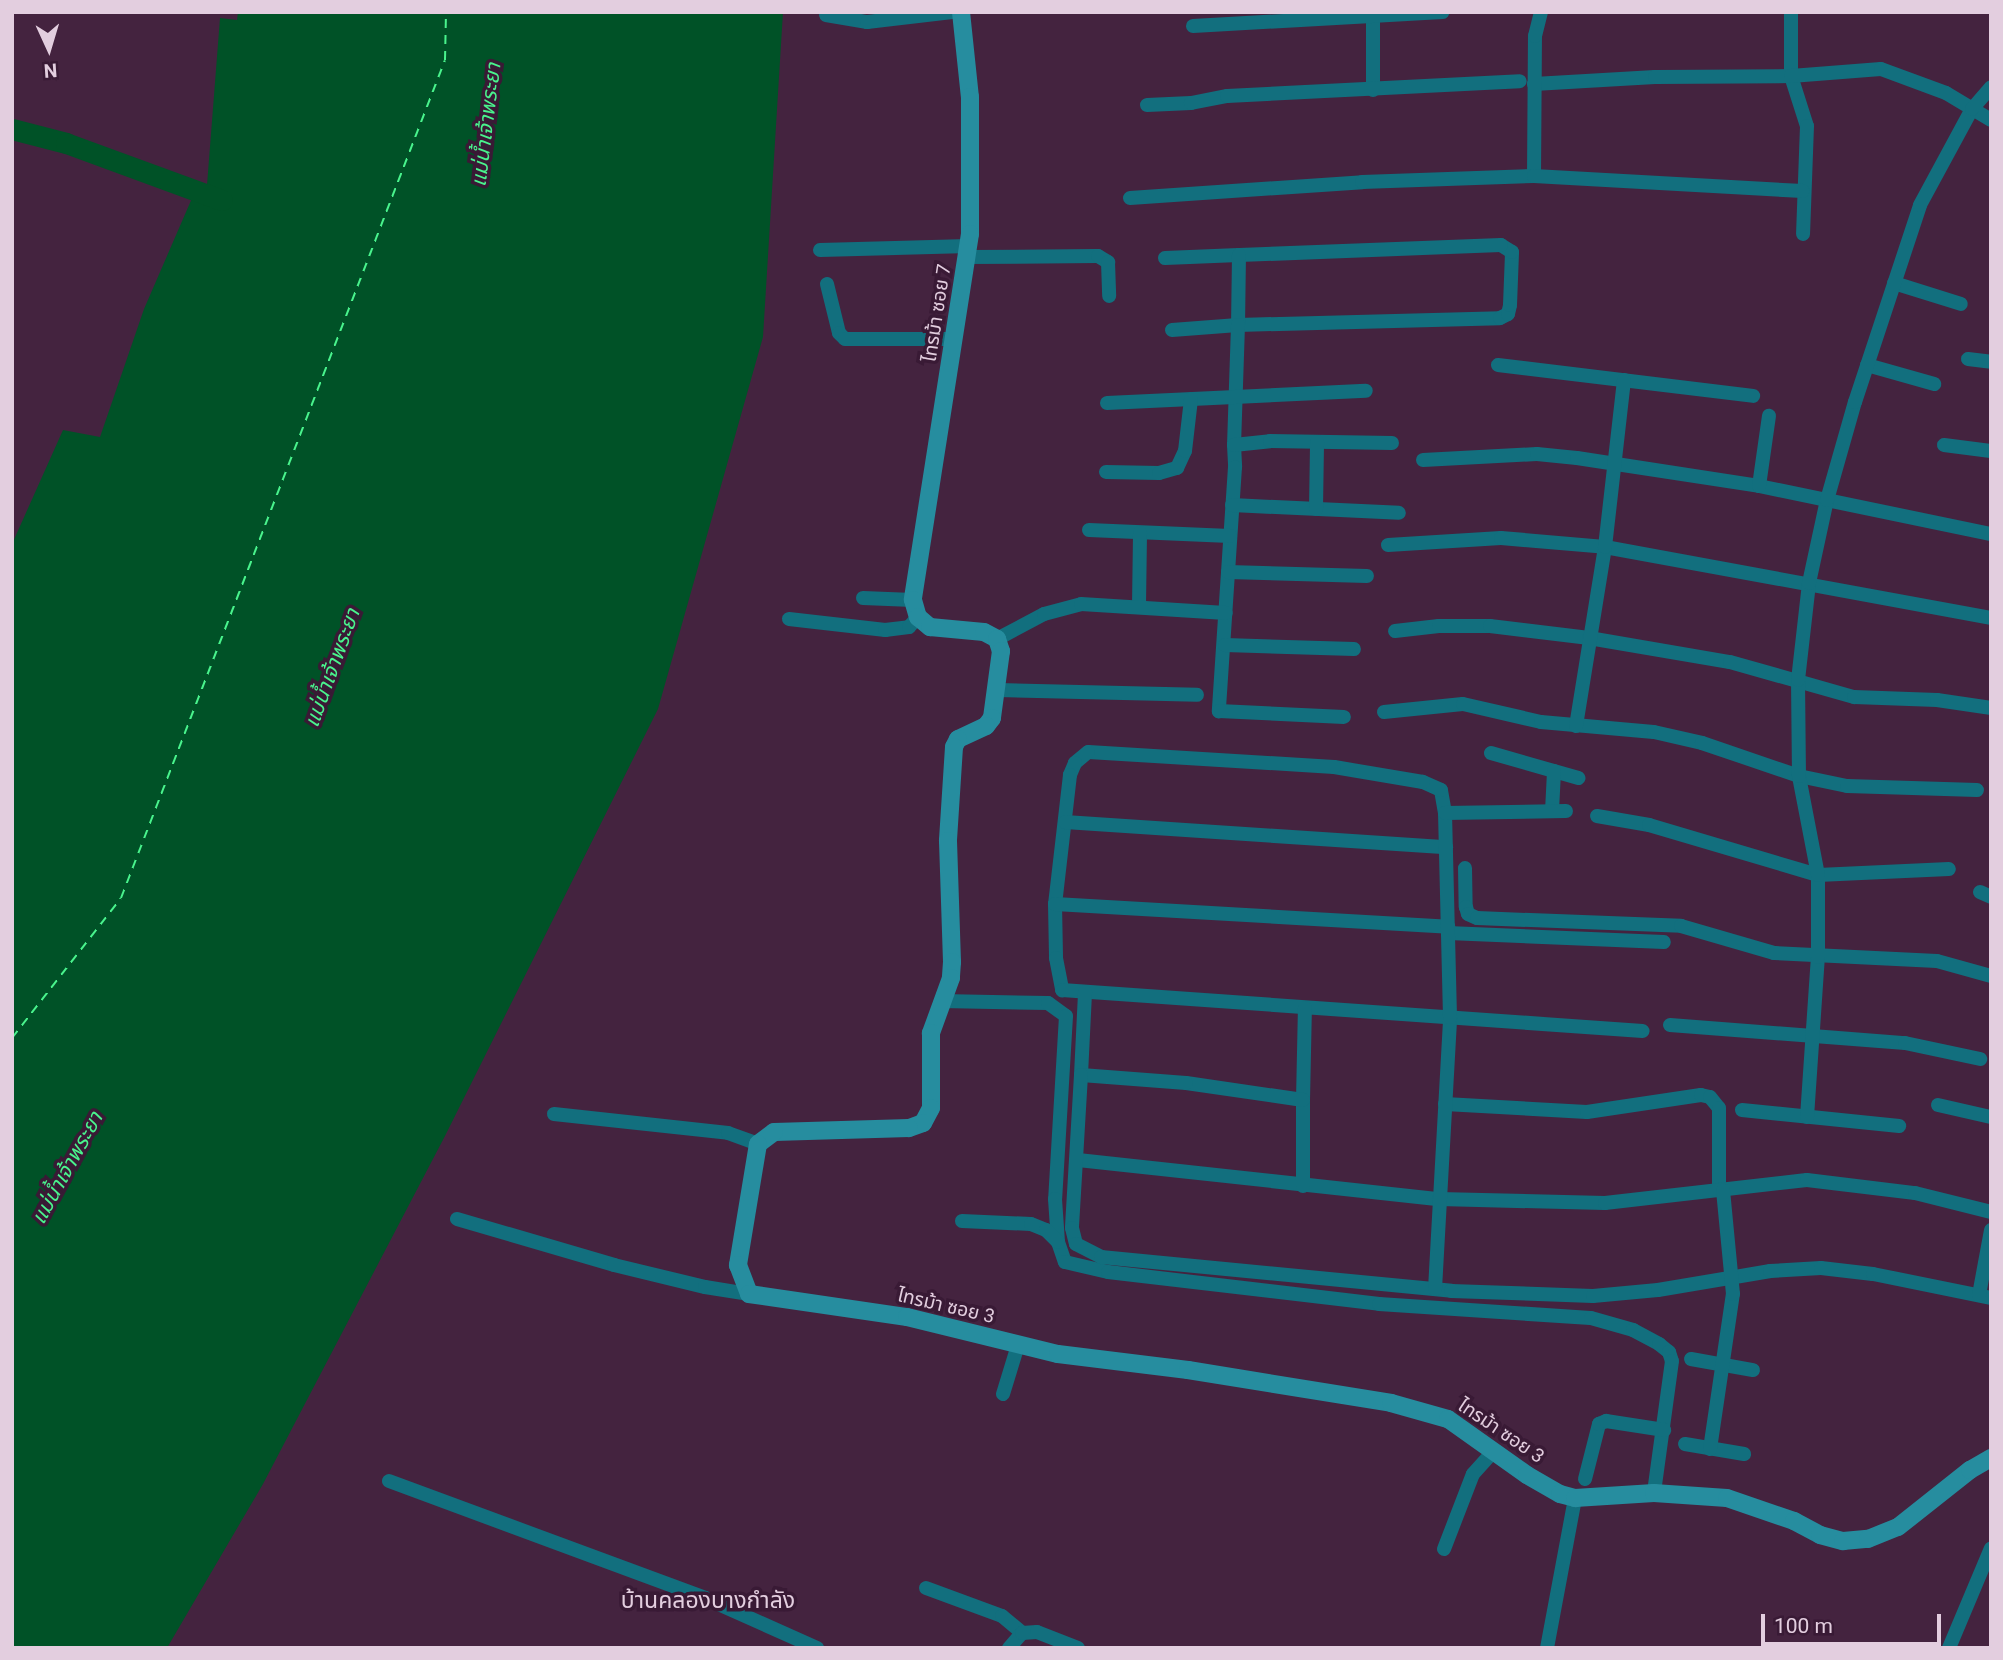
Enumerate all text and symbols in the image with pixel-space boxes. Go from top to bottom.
north arrow [14,14,84,84]
text: N [43,59,58,82]
water label: แม่น้ำเจ้าพระยา [466,62,506,188]
street label: ไทรม้า ซอย 7 [918,262,956,364]
water label: แม่น้ำเจ้าพระยา [299,605,365,731]
water label: แม่น้ำเจ้าพระยา [26,1107,108,1229]
street label: ไทรม้า ซอย 3 [895,1284,997,1328]
street label: ไทรม้า ซอย 3 [1454,1394,1548,1468]
district label: บ้านคลองบางกำลัง [621,1587,795,1615]
scale bar [1765,1600,1945,1644]
text: 100 m [1774,1614,1833,1638]

